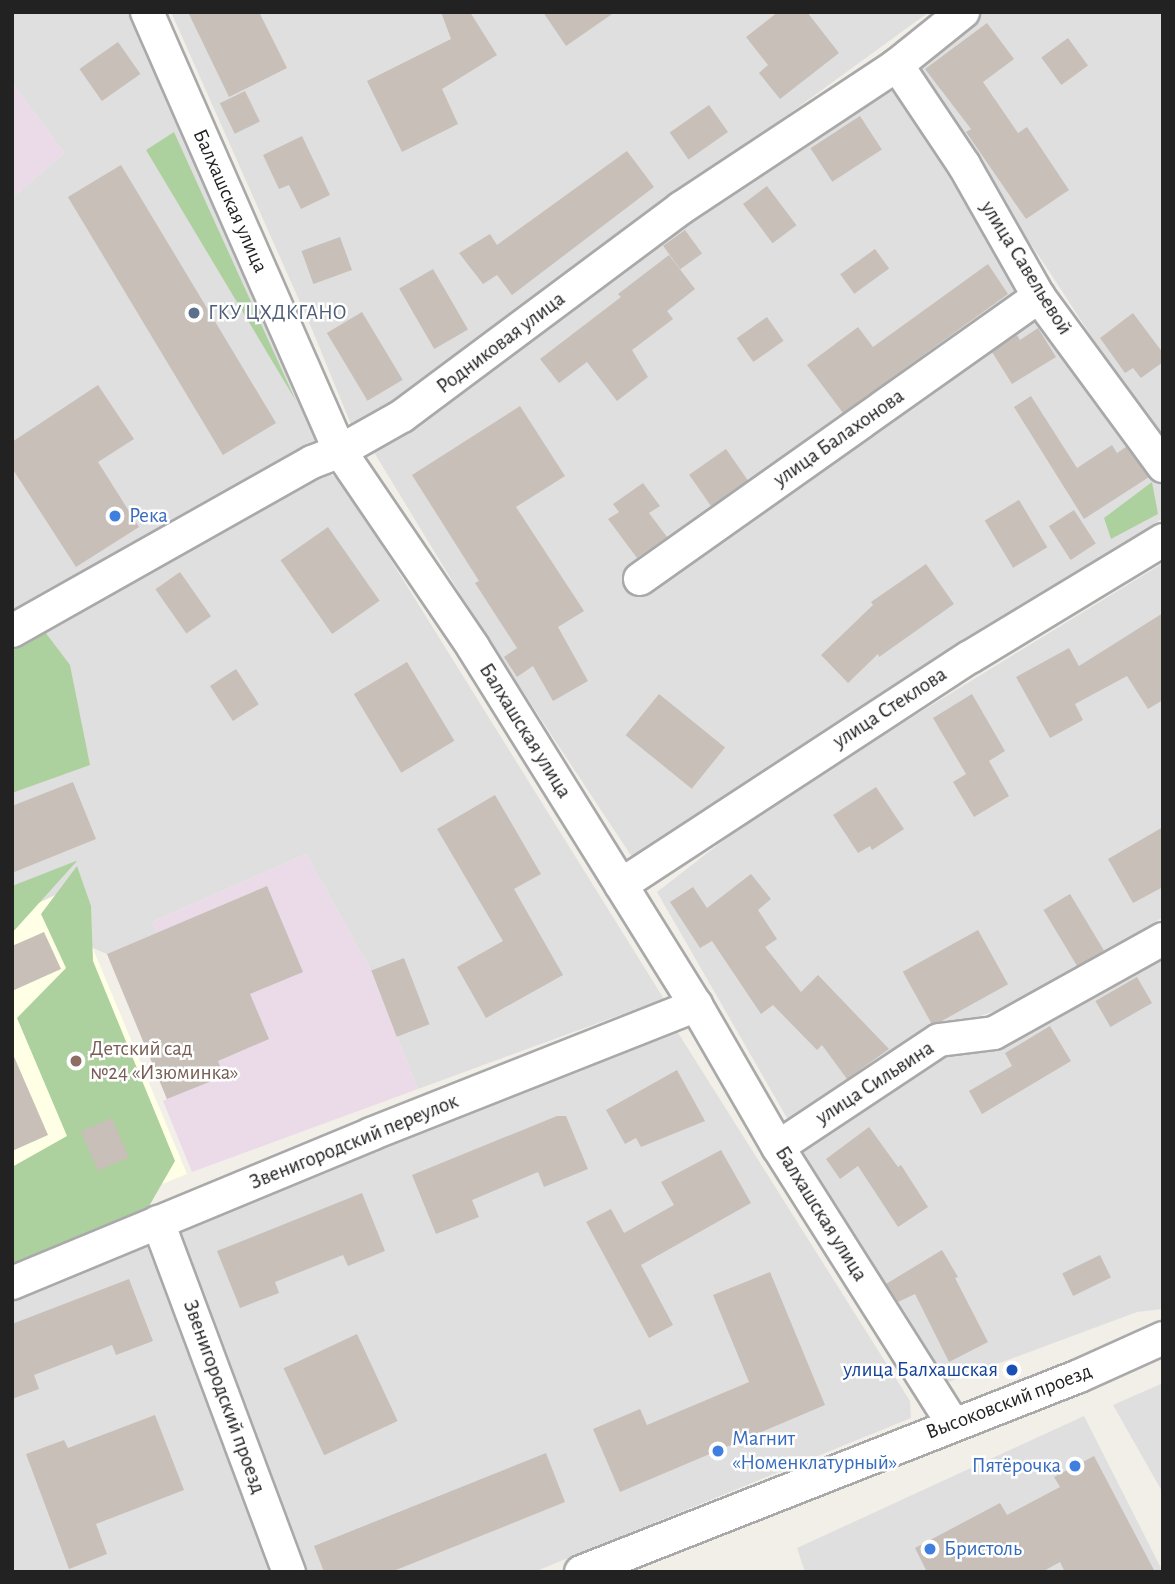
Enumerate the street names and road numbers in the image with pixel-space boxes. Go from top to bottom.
street label: Балхашская улица [187,125,273,277]
street label: улица Савельевой [975,196,1077,340]
street label: Родниковая улица [432,287,570,399]
street label: улица Балахонова [769,384,909,492]
street label: Балхашская улица [473,659,577,803]
street label: улица Стеклова [828,662,952,754]
street label: улица Сильвина [811,1036,939,1130]
street label: Звенигородский переулок [246,1089,462,1195]
street label: Балхашская улица [769,1142,873,1286]
street label: Звенигородский проезд [177,1297,271,1497]
street label: Высоковский проезд [922,1359,1096,1445]

